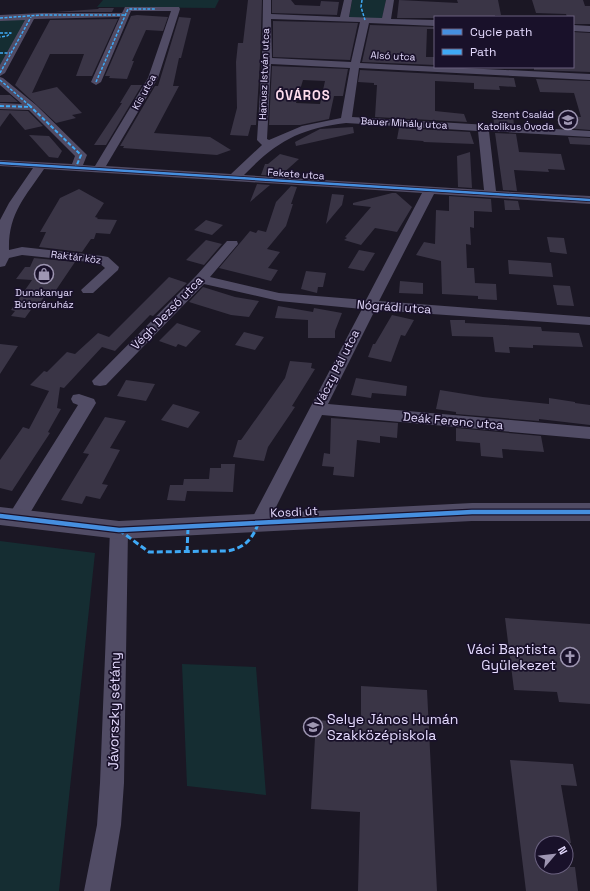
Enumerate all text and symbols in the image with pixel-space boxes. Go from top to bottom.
legend [434,16,574,68]
text: Cycle path [470,24,532,40]
street label: Hanusz István utca [256,28,272,120]
text: Path [470,44,496,60]
street label: Alsó utca [370,48,416,64]
street label: Kis utca [129,72,159,112]
district label: ÓVÁROS [275,87,331,104]
place label: Szent Család Katolikus Óvoda [477,108,554,133]
school or university icon: Szent Család Katolikus Óvoda [557,109,579,131]
street label: Bauer Mihály utca [360,114,448,132]
street label: Fekete utca [267,166,325,182]
street label: Raktár köz [50,247,102,267]
shop icon: Dunakanyar Bútoráruház [33,263,55,285]
street label: Végh Dezső utca [128,273,206,353]
place label: Dunakanyar Bútoráruház [14,286,74,311]
street label: Nógrádi utca [356,296,432,318]
street label: Váczy Pál utca [311,327,363,409]
street label: Deák Ferenc utca [402,409,504,433]
street label: Kosdi út [270,503,318,521]
place label: Váci Baptista Gyülekezet [467,640,556,674]
church icon: Váci Baptista Gyülekezet [559,646,581,668]
street label: Jávorszky sétány [104,652,124,770]
place label: Selye János Humán Szakközépiskola [327,710,458,744]
school or university icon: Selye János Humán Szakközépiskola [302,716,324,738]
north arrow [534,835,574,875]
text: N [555,844,571,857]

